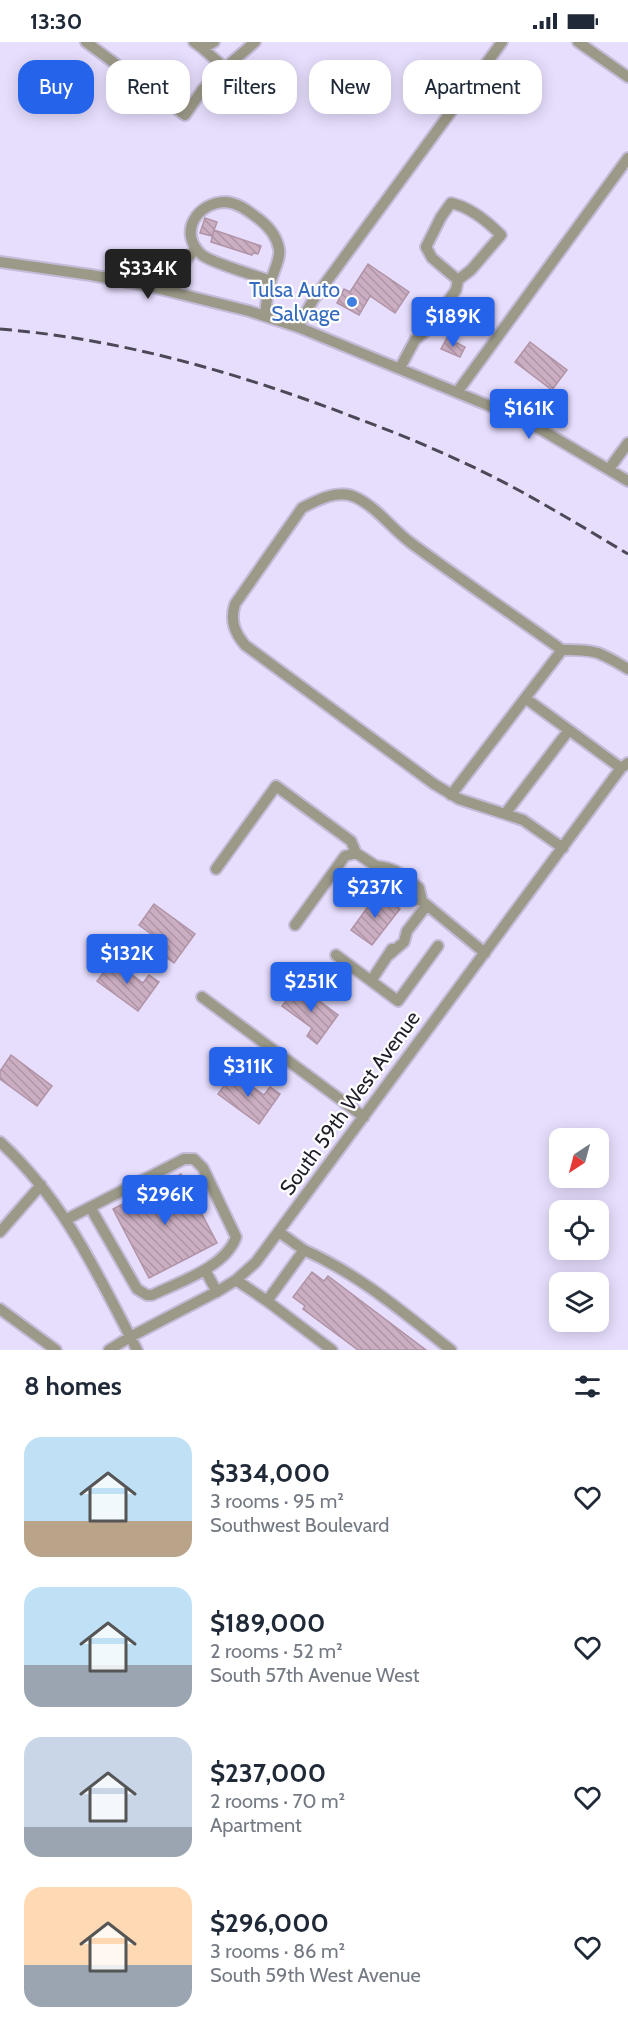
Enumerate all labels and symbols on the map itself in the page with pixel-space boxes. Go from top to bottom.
pin: $334K [106,249,190,300]
place label: Tulsa Auto Salvage [249,277,340,326]
marker: Tulsa Auto Salvage [345,295,359,309]
pin: $189K [411,297,495,348]
pin: $161K [487,389,571,440]
pin: $237K [333,868,417,919]
pin: $132K [85,934,169,985]
pin: $251K [269,962,353,1013]
street label: South 59th West Avenue [274,1006,425,1200]
pin: $311K [206,1047,290,1098]
north arrow [549,1128,609,1188]
pin: $296K [123,1175,207,1226]

